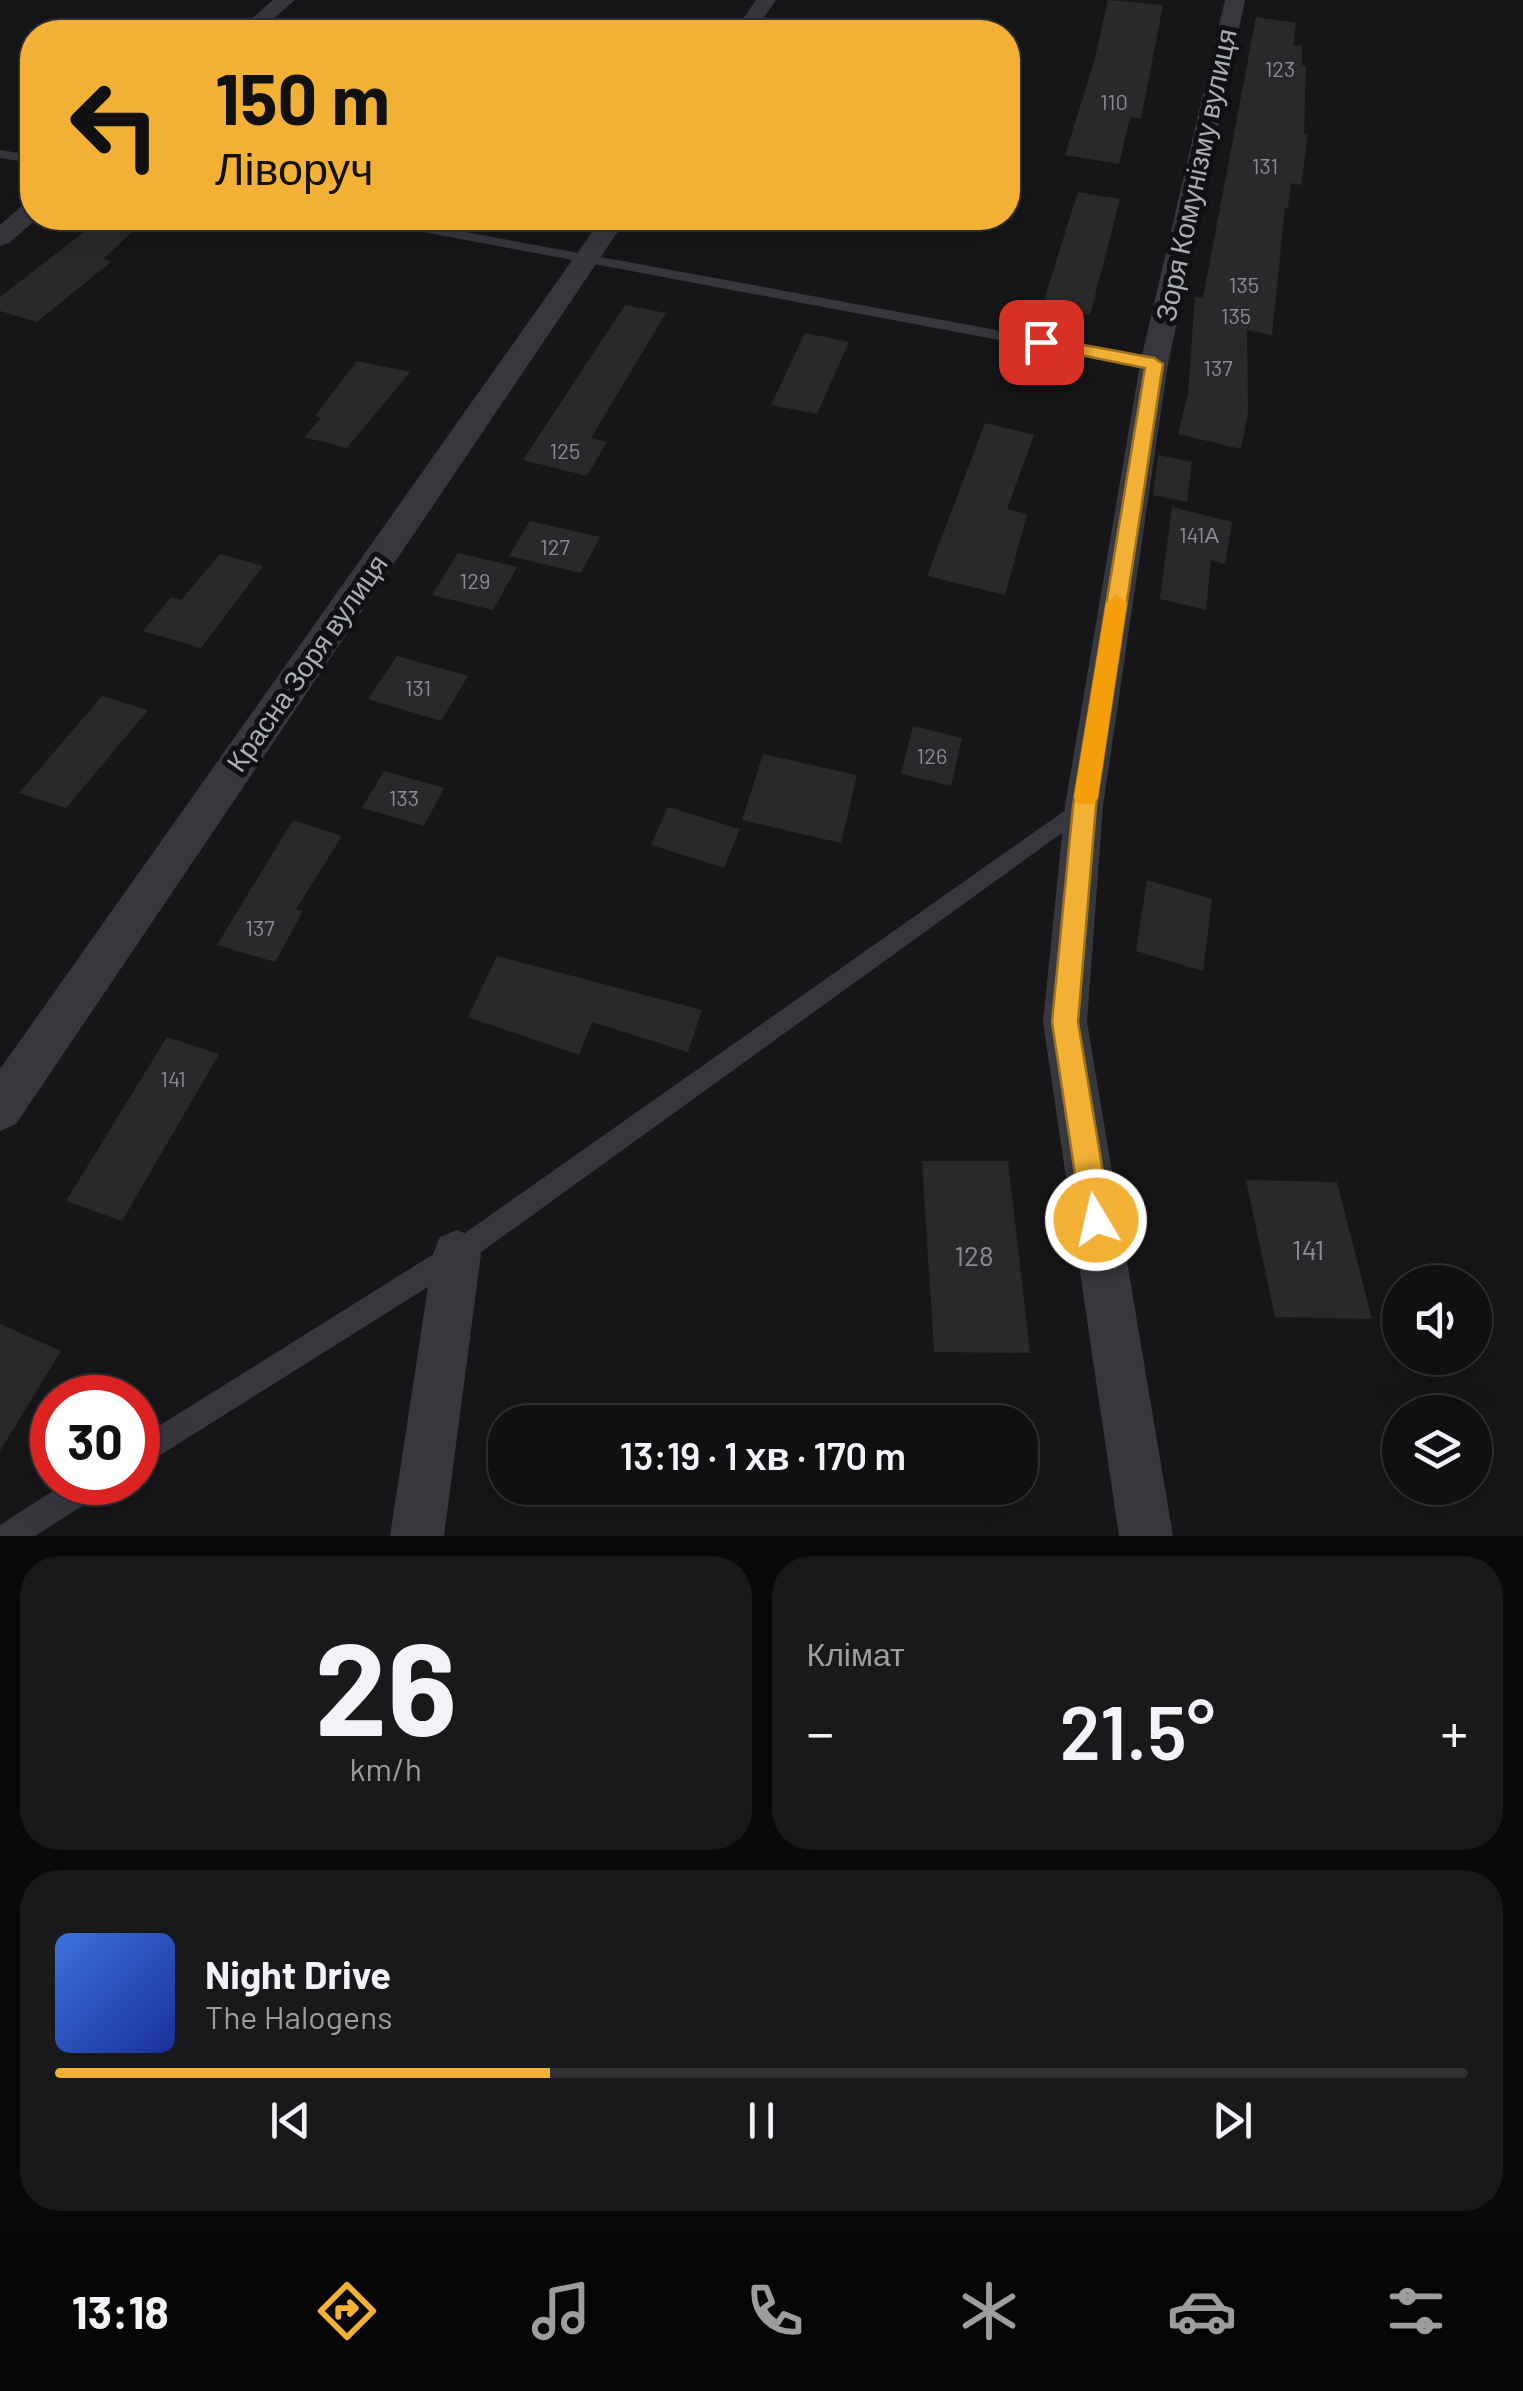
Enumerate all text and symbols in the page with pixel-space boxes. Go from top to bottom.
street label: Зоря Комунізму вулиця [1147,25,1243,324]
text: 150 m [215,55,390,139]
house number: 123 [1265,55,1295,81]
icon: left [50,60,180,190]
house number: 110 [1100,88,1128,114]
text: Ліворуч [215,140,373,194]
house number: 131 [1252,152,1278,178]
house number: 135 [1229,271,1259,297]
pin [999,300,1084,385]
house number: 135 [1221,302,1251,328]
icon: arrive [1014,315,1069,370]
house number: 137 [1203,354,1233,380]
house number: 125 [550,437,580,463]
house number: 141А [1179,521,1219,547]
house number: 127 [540,533,570,559]
street label: Красна Зоря вулиця [218,547,394,778]
house number: 129 [460,567,490,593]
house number: 131 [405,674,431,700]
house number: 126 [917,742,947,768]
house number: 133 [389,784,419,810]
house number: 137 [245,914,275,940]
house number: 141 [160,1065,186,1091]
position arrow [1044,1168,1148,1272]
house number: 141 [1292,1232,1324,1266]
house number: 128 [954,1238,994,1272]
map controls [1382,1265,1492,1505]
button: sound [1382,1265,1492,1375]
speed limit sign: 30 [30,1375,160,1505]
button: layers [1382,1395,1492,1505]
text: 13:19 · 1 хв · 170 m [620,1432,906,1478]
text: 26 [314,1606,457,1762]
text: Клімат [807,1634,905,1672]
text: 21.5° [1059,1685,1215,1775]
text: − [807,1698,834,1764]
text: + [1440,1698,1468,1764]
text: km/h [350,1749,422,1787]
text: Night Drive [205,1951,391,1997]
text: The Halogens [205,1997,393,2035]
icon: previous [263,2093,318,2148]
icon: pause [734,2093,789,2148]
icon: next [1205,2093,1260,2148]
icon: directions [312,2276,382,2346]
icon: music [526,2276,596,2346]
icon: phone [740,2276,810,2346]
icon: climate [954,2276,1024,2346]
icon: car [1167,2276,1237,2346]
icon: filters [1381,2276,1451,2346]
text: 13:18 [72,2284,169,2338]

